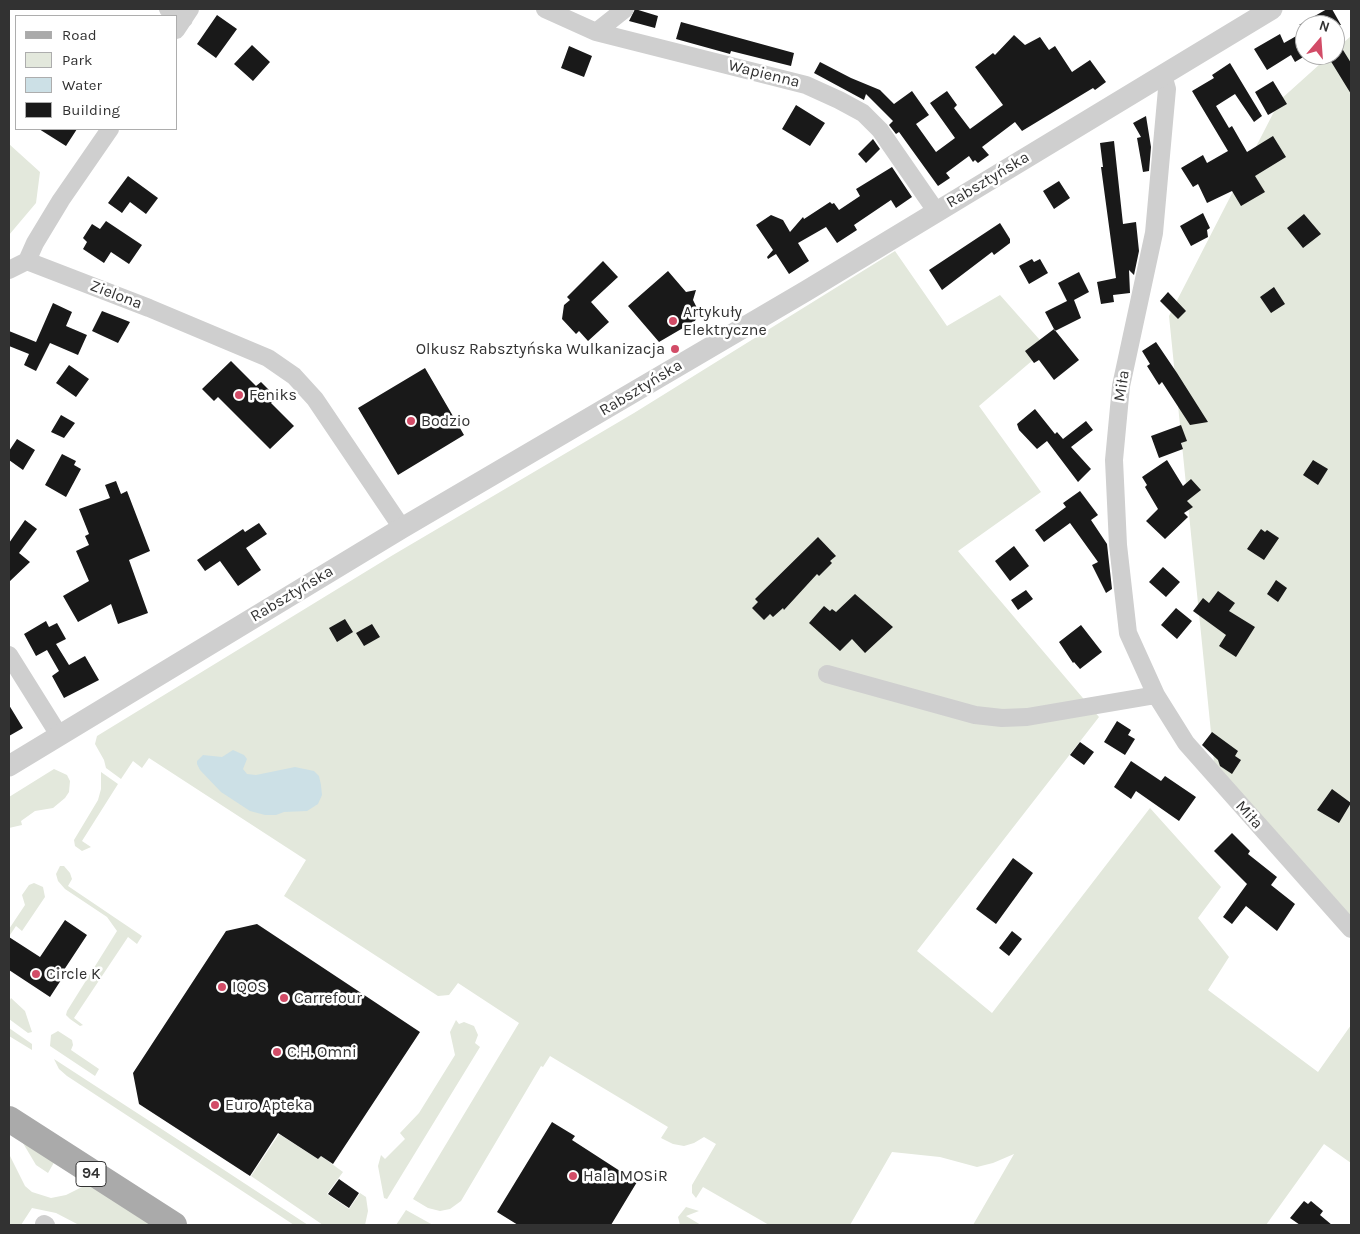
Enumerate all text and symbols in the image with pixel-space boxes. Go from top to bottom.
legend [15,15,178,130]
north arrow [1295,15,1345,65]
text: N [1317,17,1332,36]
text: Road [62,26,97,44]
text: Park [62,51,92,69]
street label: Wapienna [726,56,802,92]
text: Water [62,76,102,94]
text: Building [62,101,120,119]
street label: Rabsztyńska [943,148,1033,212]
street label: Zielona [87,276,145,314]
place label: Artykuły Elektryczne [683,302,767,340]
marker: Artykuły Elektryczne [667,315,679,327]
place label: Olkusz Rabsztyńska Wulkanizacja [416,339,665,359]
marker: Olkusz Rabsztyńska Wulkanizacja [669,343,681,355]
street label: Rabsztyńska [596,356,686,420]
street label: Miła [1110,369,1134,403]
place label: Feniks [249,385,297,405]
marker: Feniks [233,389,245,401]
place label: Bodzio [421,411,470,431]
marker: Bodzio [405,415,417,427]
street label: Rabsztyńska [247,562,337,626]
street label: Miła [1231,797,1267,833]
place label: Circle K [46,964,101,984]
marker: Circle K [30,968,42,980]
place label: IQOS [232,977,267,997]
marker: IQOS [216,981,228,993]
place label: Carrefour [294,988,362,1008]
marker: Carrefour [278,992,290,1004]
place label: C.H. Omni [287,1042,357,1062]
marker: C.H. Omni [271,1046,283,1058]
place label: Euro Apteka [225,1095,313,1115]
marker: Euro Apteka [209,1099,221,1111]
road number: 94 [76,1162,106,1186]
place label: Hala MOSiR [583,1166,668,1186]
marker: Hala MOSiR [567,1170,579,1182]

